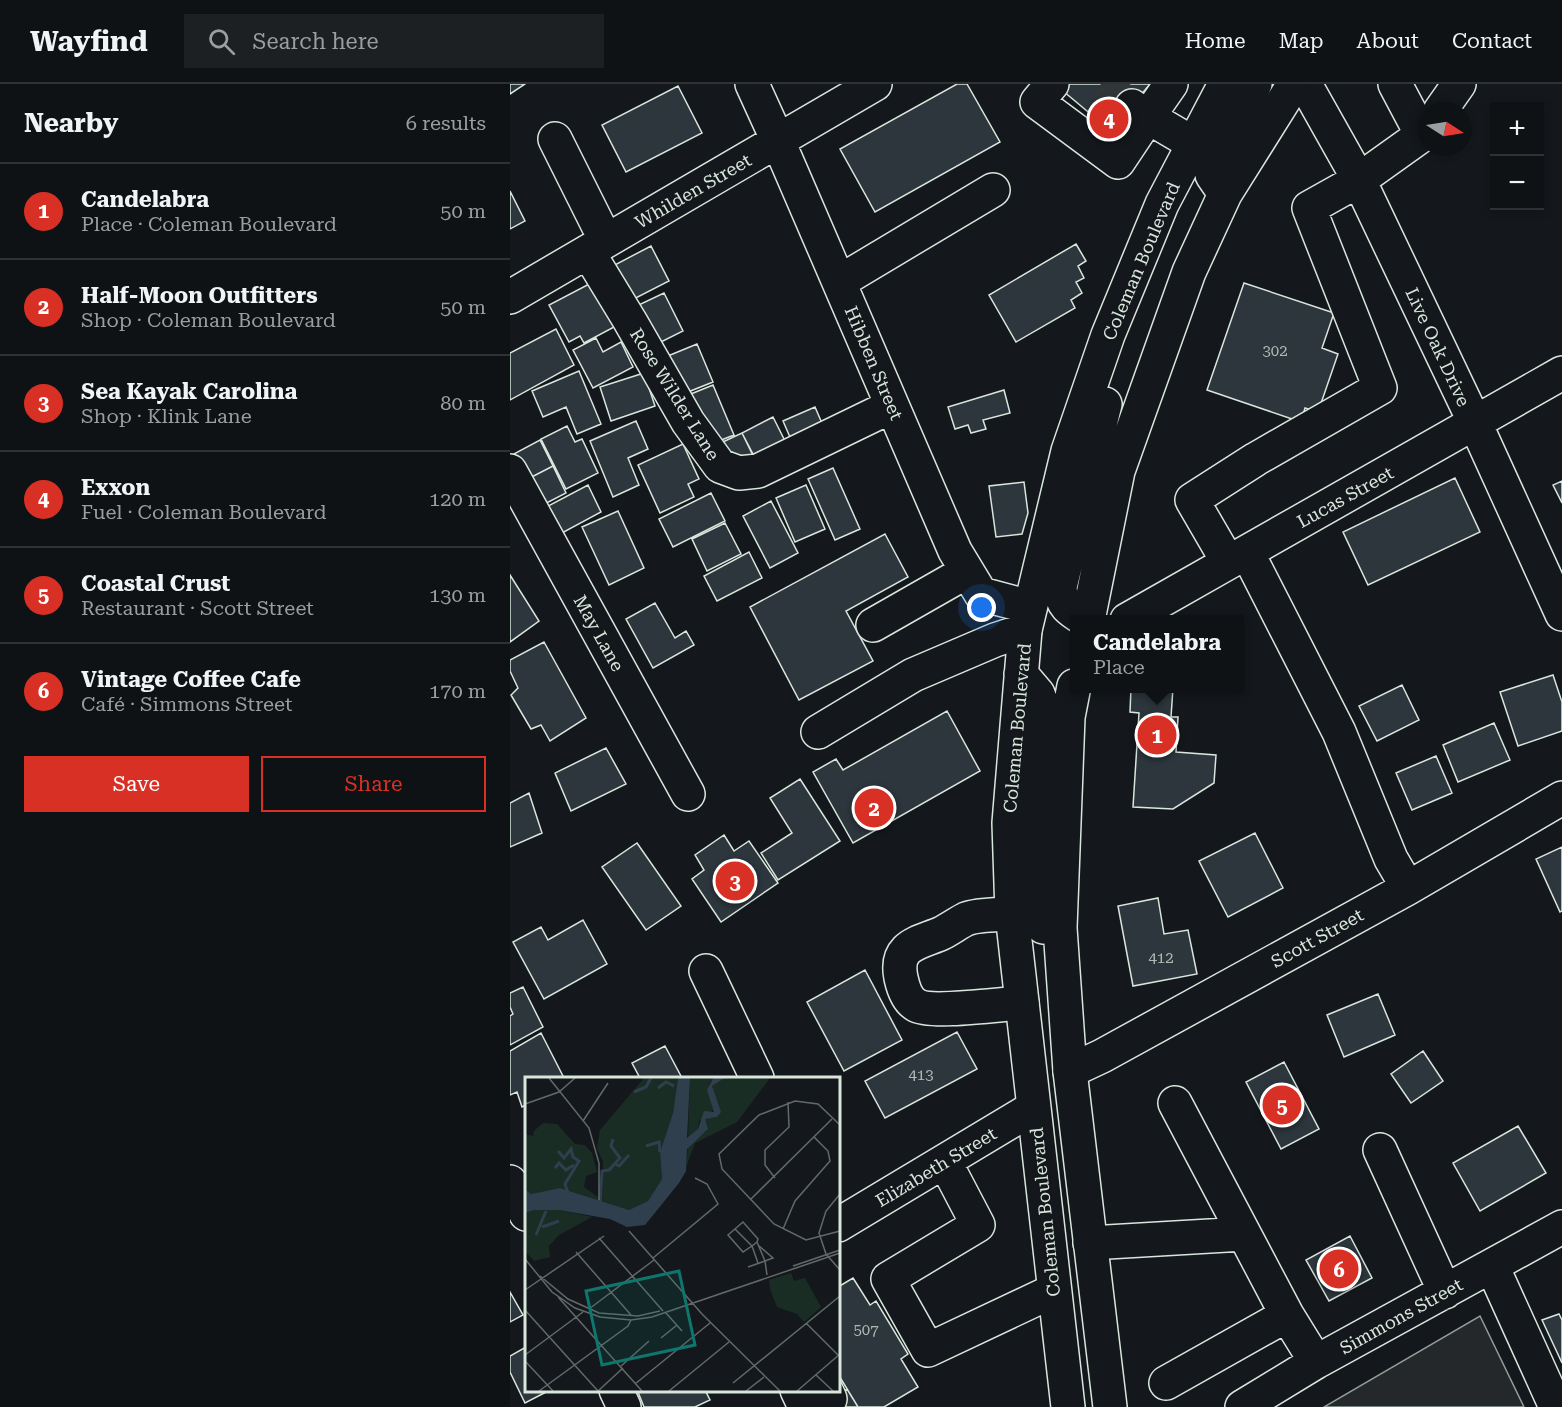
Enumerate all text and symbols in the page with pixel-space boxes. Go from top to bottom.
search box [184,14,604,68]
text: Wayfind [30,25,148,58]
icon: search [205,25,238,58]
text: Search here [253,29,379,54]
text: Home [1185,29,1246,53]
text: Map [1279,29,1324,53]
text: About [1357,29,1419,53]
text: Contact [1452,29,1532,53]
pin: 4 [1090,96,1128,141]
north arrow [1418,102,1472,156]
map controls [1490,102,1544,210]
button: + [1490,102,1544,156]
text: Nearby [24,108,118,138]
text: 6 results [406,111,486,135]
street label: Whilden Street [631,149,755,233]
button: − [1490,156,1544,210]
street label: Coleman Boulevard [1098,178,1184,343]
text: Candelabra [81,187,209,212]
text: 1 [38,199,49,223]
text: 50 m [440,199,486,223]
text: Place · Coleman Boulevard [81,212,337,236]
text: Half-Moon Outfitters [81,283,318,308]
street label: Live Oak Drive [1401,284,1475,410]
text: 2 [38,295,49,319]
text: 50 m [440,295,486,319]
street label: Hibben Street [841,303,908,423]
text: Shop · Coleman Boulevard [81,308,336,332]
street label: Rose Wilder Lane [626,324,724,464]
house number: 302 [1262,342,1288,360]
text: Sea Kayak Carolina [81,379,297,404]
text: 3 [38,391,49,415]
text: 80 m [440,391,486,415]
text: Shop · Klink Lane [81,404,252,428]
street label: Lucas Street [1293,462,1397,532]
text: Exxon [81,475,150,500]
text: 4 [38,487,49,511]
text: 120 m [429,487,486,511]
text: Fuel · Coleman Boulevard [81,500,327,524]
text: Coastal Crust [81,571,230,596]
text: 5 [38,583,49,607]
text: 130 m [429,583,486,607]
street label: May Lane [569,591,629,675]
your location [967,593,996,622]
text: Restaurant · Scott Street [81,596,314,620]
popup [1070,615,1244,693]
text: Candelabra [1093,630,1221,655]
street label: Coleman Boulevard [999,642,1035,814]
text: Place [1093,655,1145,679]
text: Vintage Coffee Cafe [81,667,301,692]
text: 6 [38,679,49,703]
text: 170 m [429,679,486,703]
text: Café · Simmons Street [81,692,292,716]
pin: 1 [1138,712,1176,758]
button: Save [24,756,249,812]
button: Share [261,756,486,812]
pin: 2 [854,786,894,830]
pin: 3 [716,858,754,904]
street label: Scott Street [1267,904,1367,972]
house number: 412 [1148,949,1174,967]
house number: 413 [908,1066,934,1084]
inset map [525,1077,840,1392]
pin: 5 [1262,1082,1302,1128]
street label: Elizabeth Street [872,1123,1000,1211]
street label: Coleman Boulevard [1026,1126,1064,1298]
pin: 6 [1320,1246,1358,1292]
street label: Simmons Street [1336,1273,1466,1358]
house number: 507 [853,1321,879,1339]

